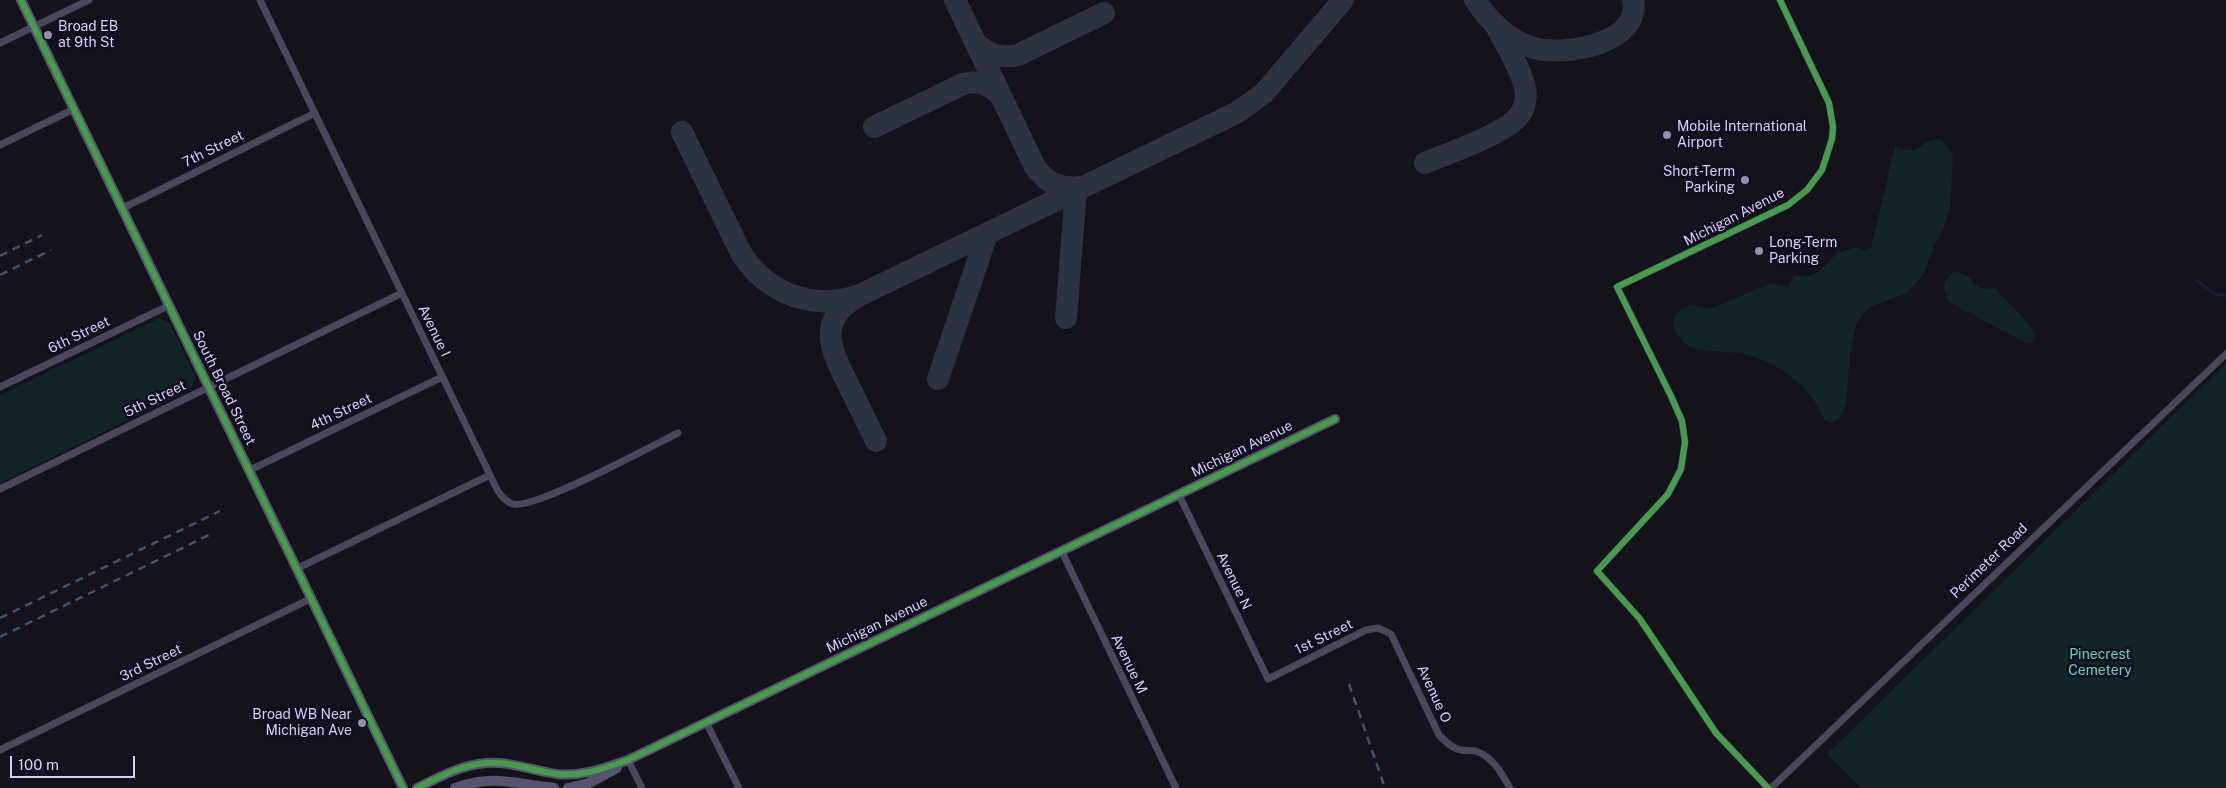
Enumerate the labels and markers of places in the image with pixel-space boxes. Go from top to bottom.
place label: Broad EB at 9th St [58,19,118,52]
marker: Broad EB at 9th St [42,29,54,41]
place label: Mobile International Airport [1677,119,1807,152]
marker: Mobile International Airport [1661,129,1673,141]
place label: Short-Term Parking [1663,164,1735,196]
marker: Short-Term Parking [1739,174,1751,186]
place label: Long-Term Parking [1769,235,1837,268]
marker: Long-Term Parking [1753,245,1765,257]
place label: Broad WB Near Michigan Ave [252,707,352,740]
marker: Broad WB Near Michigan Ave [356,717,368,729]

